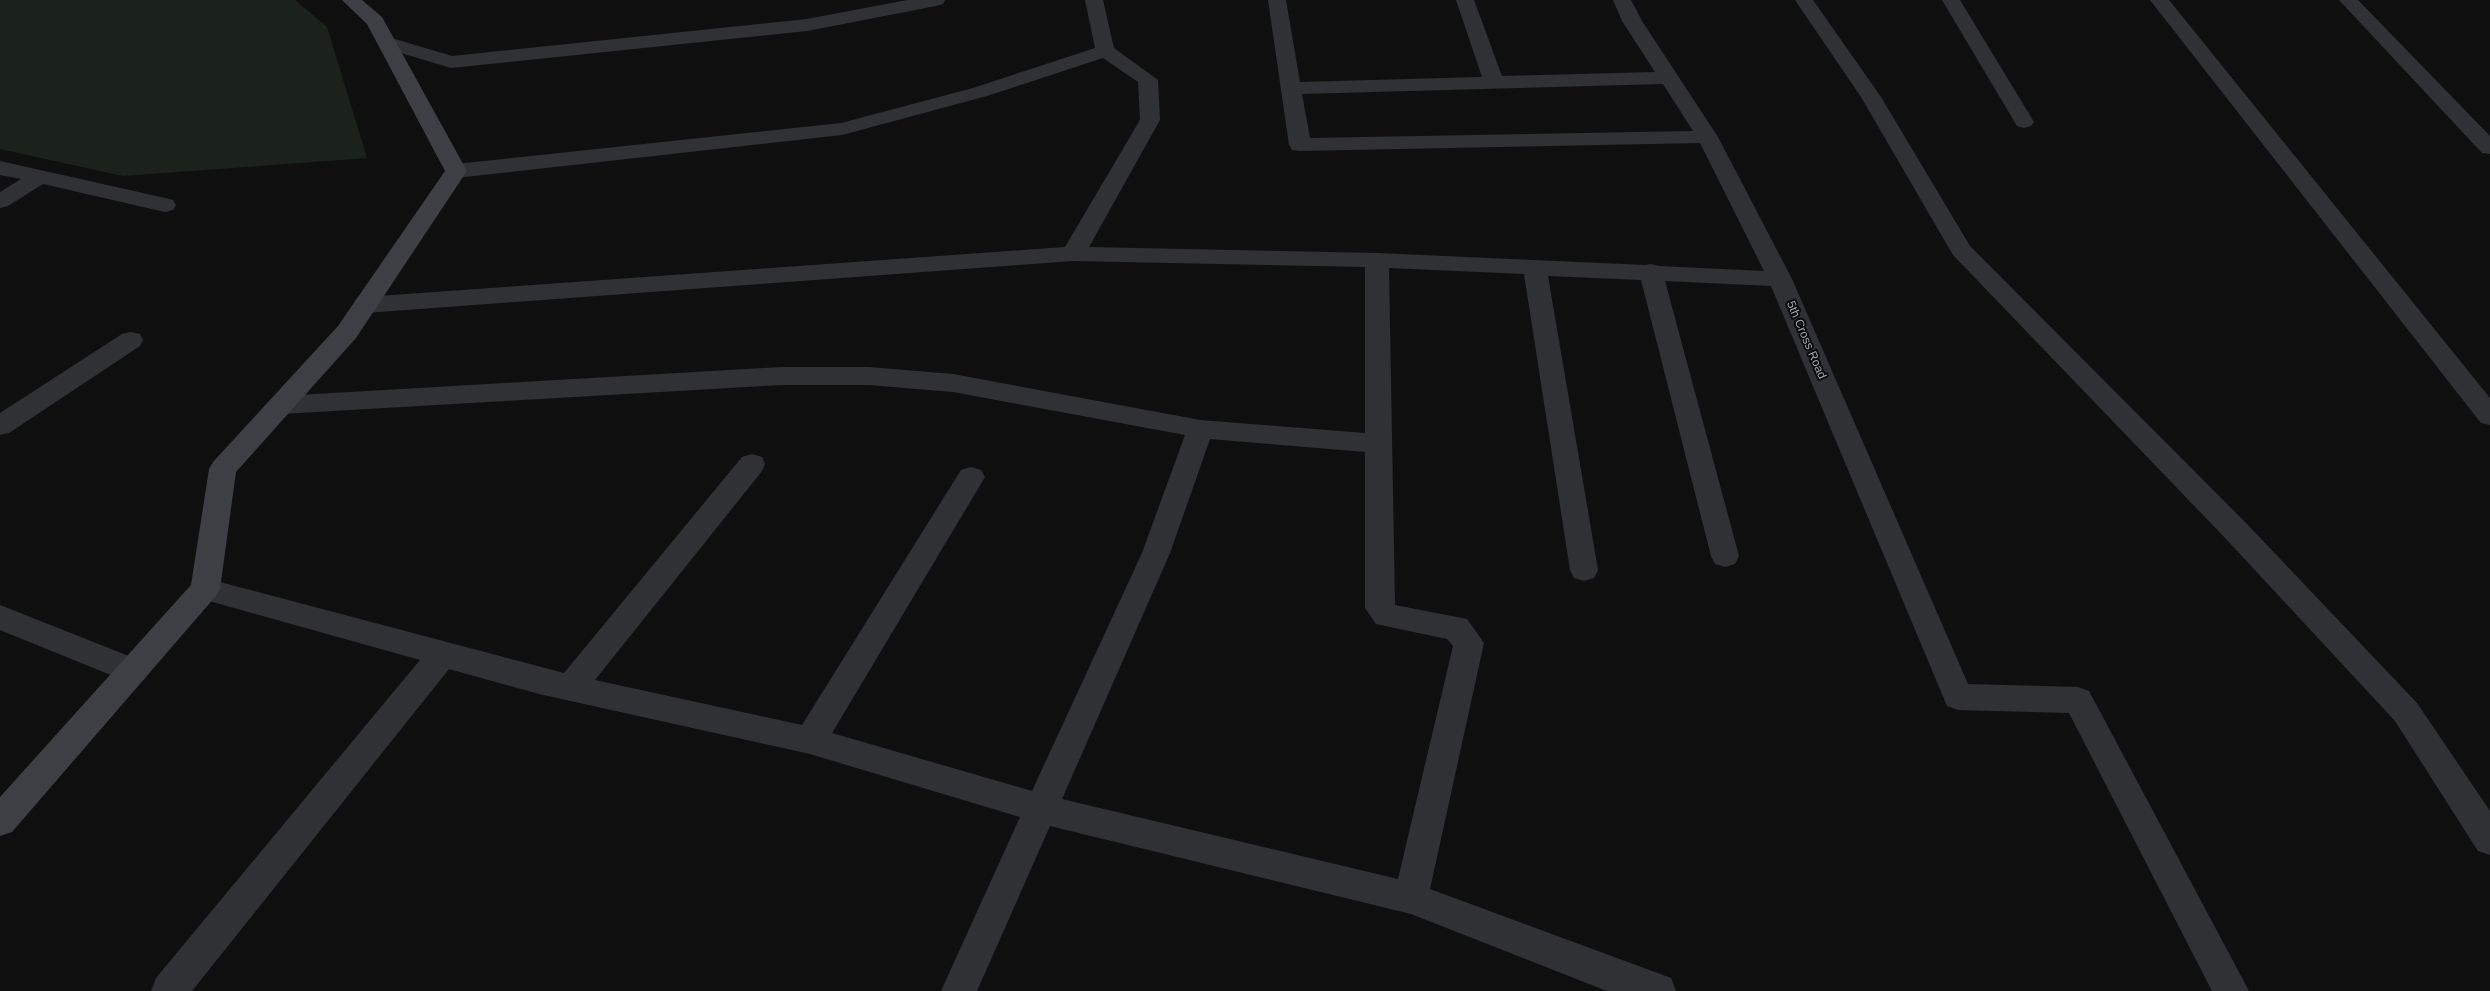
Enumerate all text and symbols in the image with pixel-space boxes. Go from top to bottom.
street label: 5th Cross Road [1783,299,1829,381]

